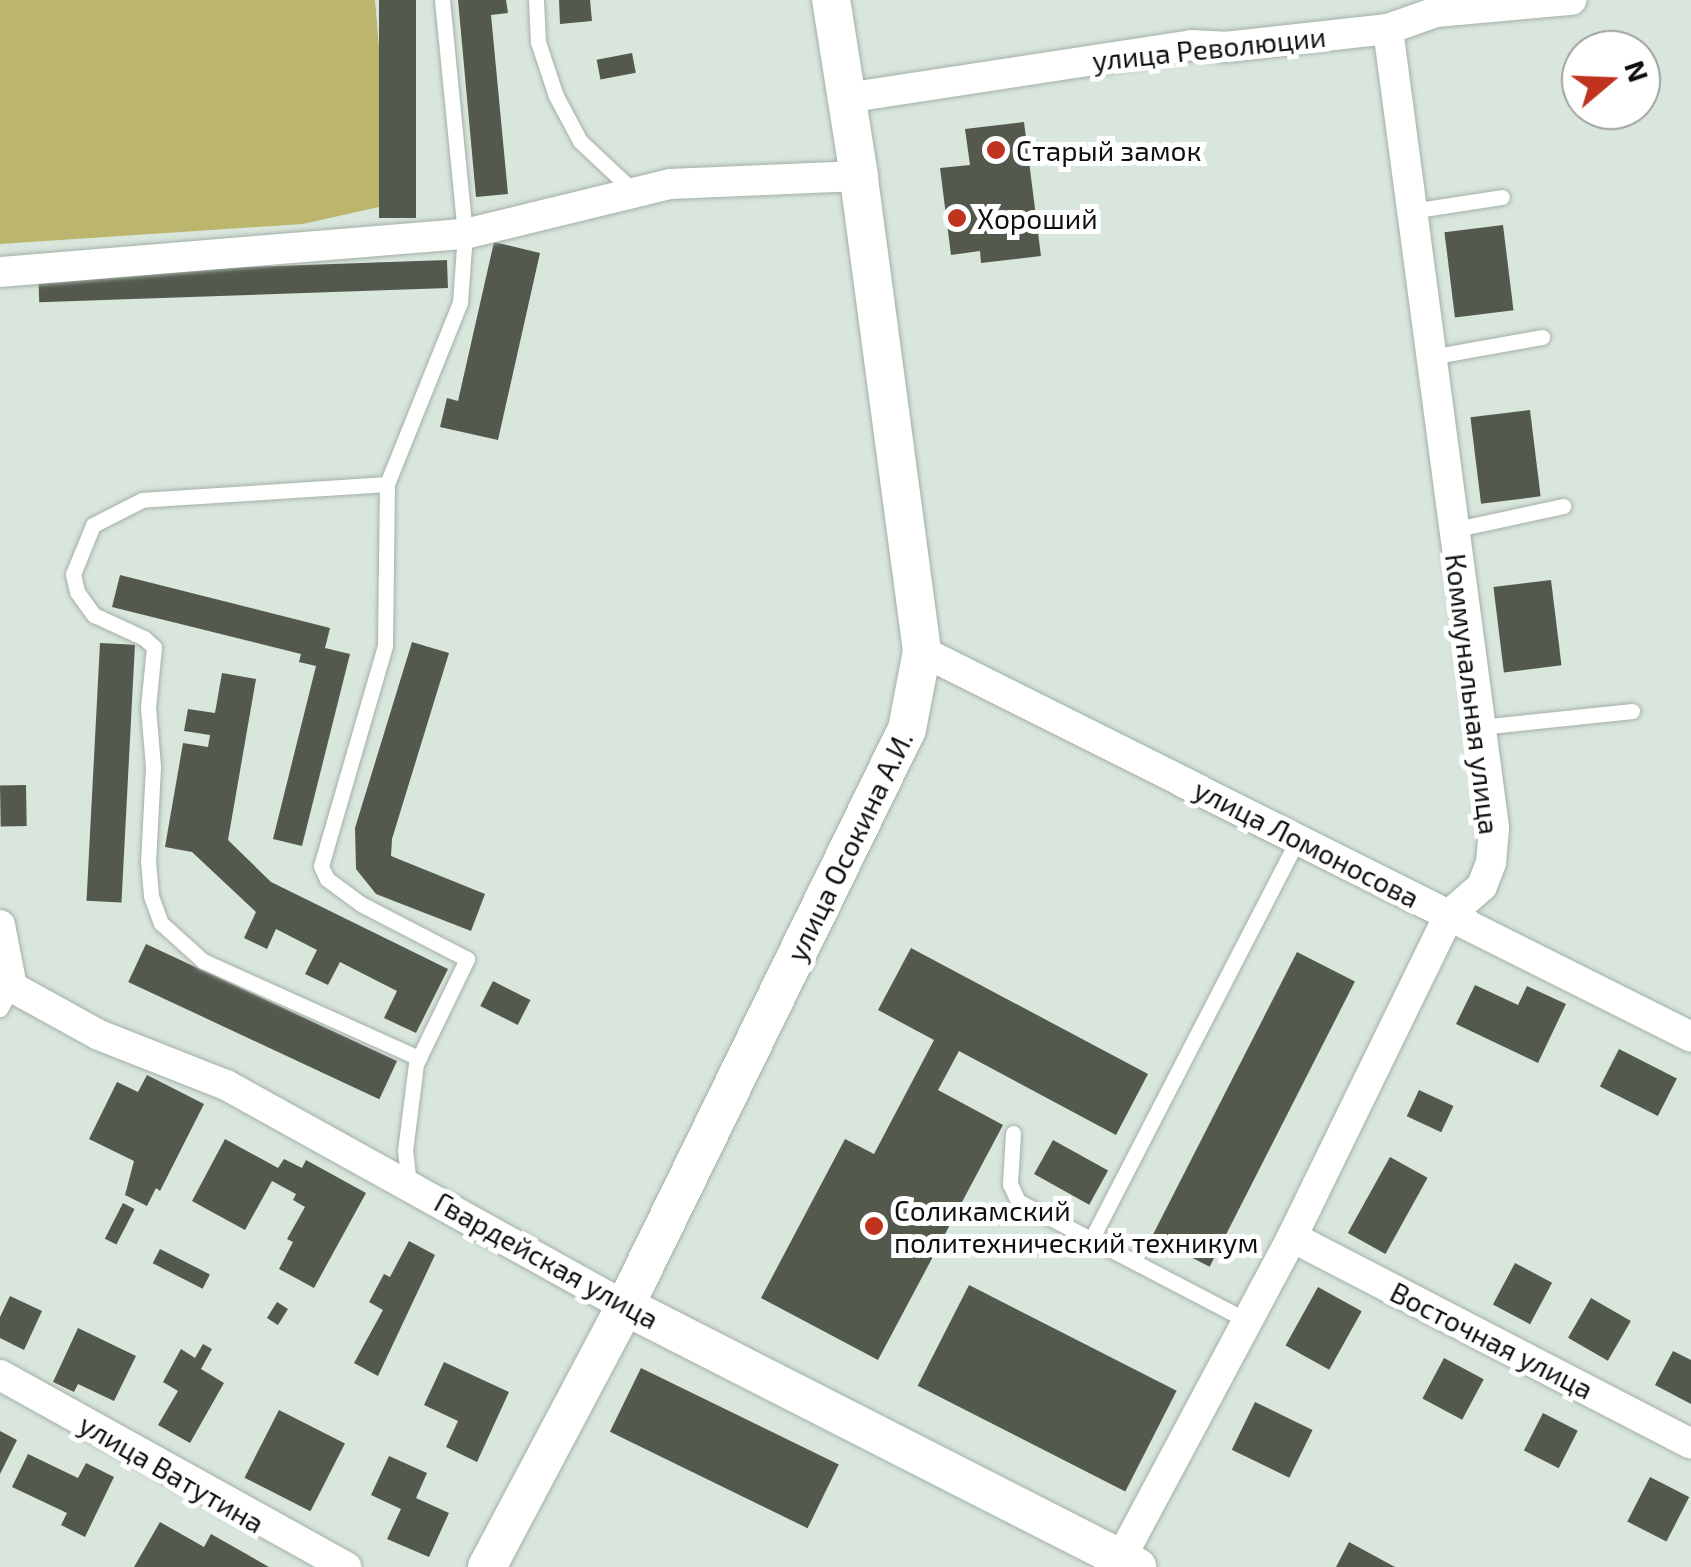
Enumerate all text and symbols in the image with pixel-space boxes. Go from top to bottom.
street label: улица Революции [1091,19,1327,77]
north arrow [1561,30,1661,130]
text: N [1618,56,1657,86]
place label: Старый замок [1016,133,1202,167]
marker: Старый замок [985,139,1007,161]
place label: Хороший [977,201,1098,235]
marker: Хороший [946,207,968,229]
street label: Коммунальная улица [1439,552,1507,836]
street label: улица Осокина А.И. [779,726,919,966]
street label: улица Ломоносова [1189,772,1425,914]
street label: Гвардейская улица [429,1185,665,1335]
place label: Соликамский политехнический техникум [894,1193,1258,1259]
marker: Соликамский политехнический техникум [863,1215,885,1237]
street label: Восточная улица [1385,1274,1599,1406]
street label: улица Ватутина [74,1407,270,1539]

